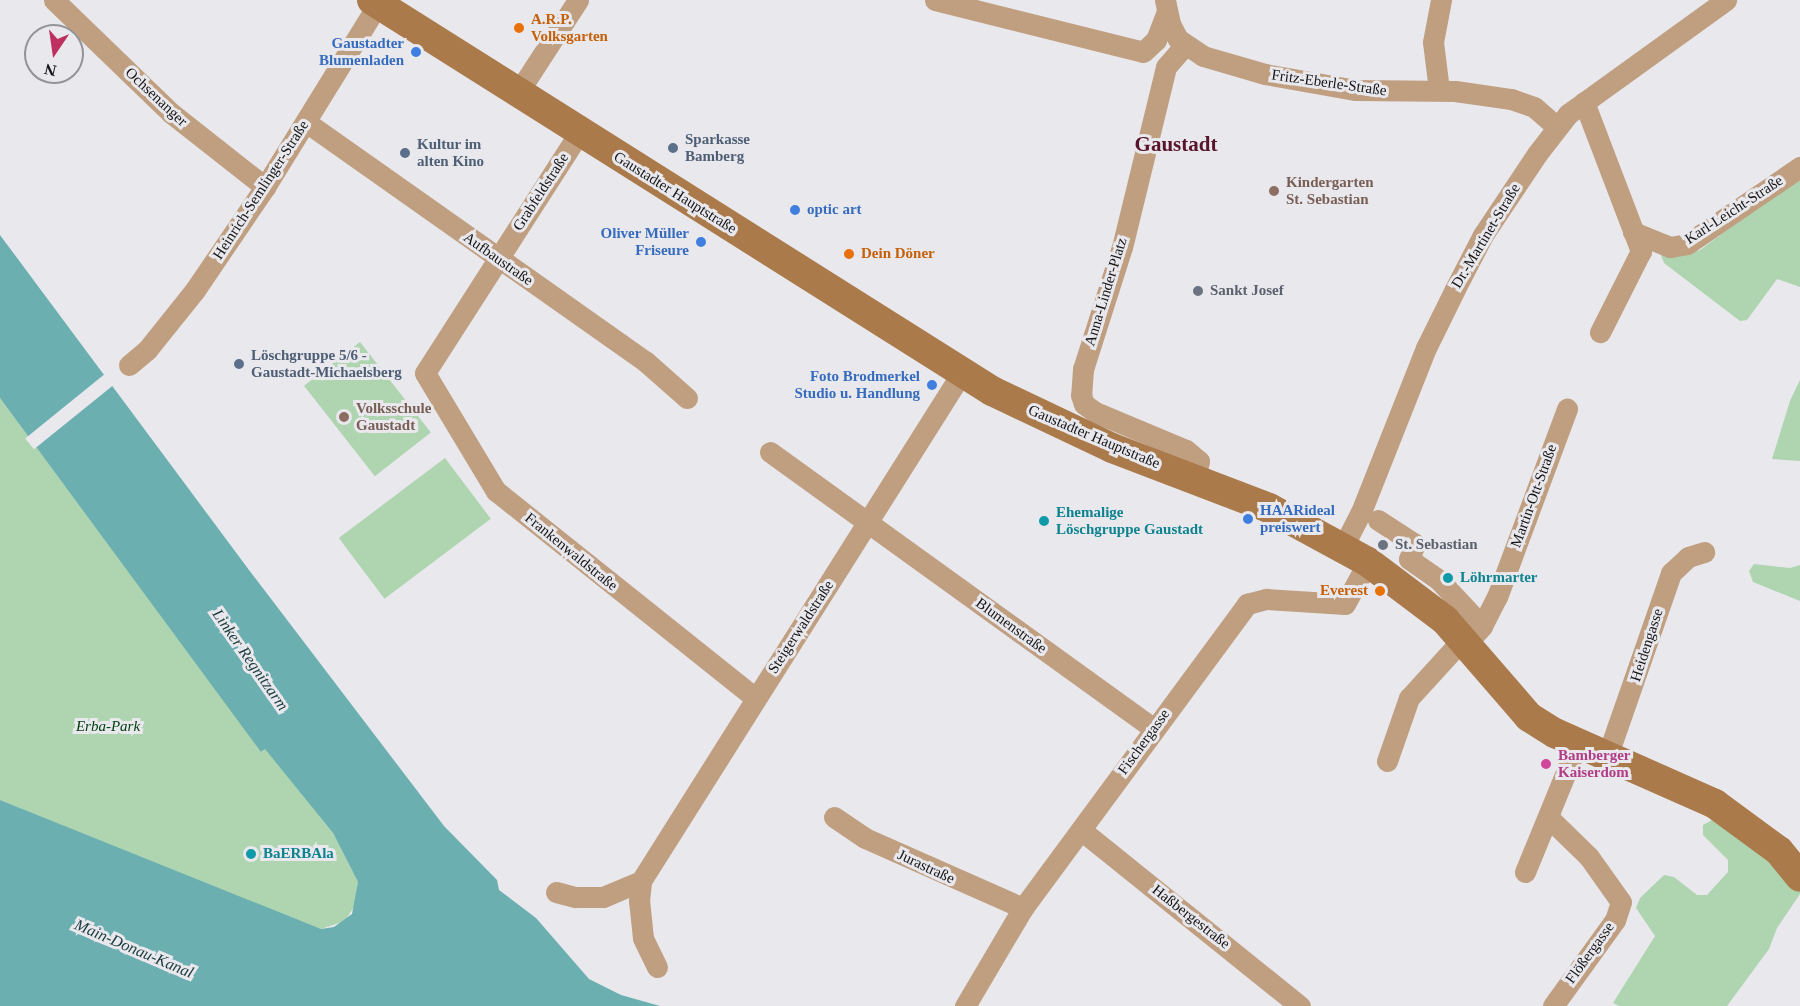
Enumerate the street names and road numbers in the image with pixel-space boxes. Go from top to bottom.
street label: Ochsenanger [121,64,191,130]
street label: Fritz-Eberle-Straße [1270,66,1388,100]
street label: Heinrich-Semlinger-Straße [209,117,313,263]
street label: Gaustadter Hauptstraße [610,148,740,238]
street label: Grabfeldstraße [509,150,573,234]
street label: Karl-Leicht-Straße [1682,172,1786,248]
street label: Dr.-Martinet-Straße [1448,180,1524,292]
street label: Aufbaustraße [460,228,536,290]
street label: Anna-Linder-Platz [1081,236,1131,348]
street label: Gaustadter Hauptstraße [1025,401,1163,473]
street label: Martin-Ott-Straße [1507,442,1561,550]
street label: Frankenwaldstraße [521,509,621,595]
street label: Steigerwaldstraße [764,577,838,677]
street label: Blumenstraße [972,594,1050,658]
street label: Heidengasse [1627,606,1667,684]
street label: Fischergasse [1114,706,1174,778]
street label: Jurastraße [895,846,957,888]
street label: Haßbergestraße [1148,881,1234,953]
street label: Flößergasse [1562,919,1618,987]

